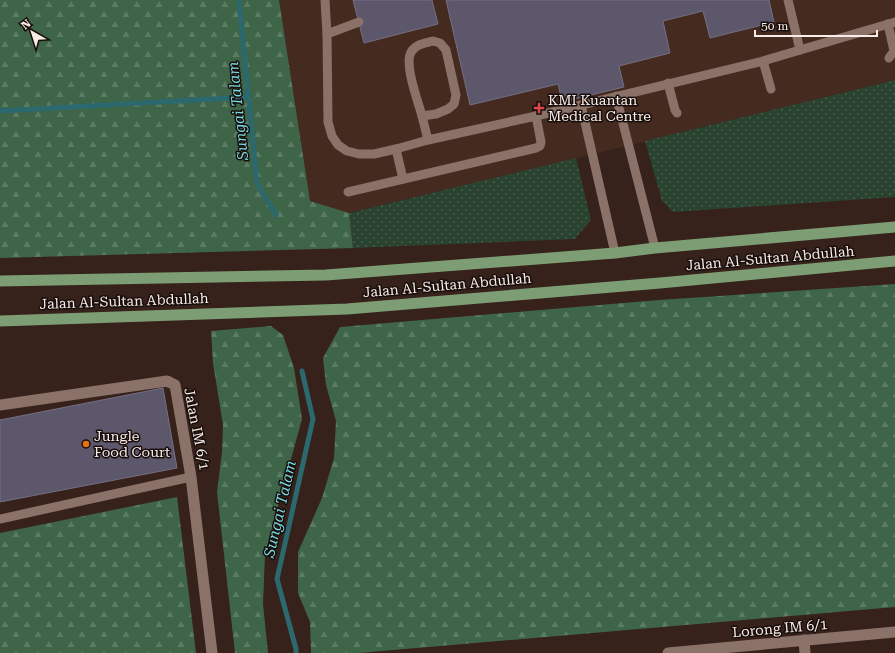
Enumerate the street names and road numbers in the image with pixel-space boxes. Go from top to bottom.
street label: Jalan Al-Sultan Abdullah [685,243,855,273]
street label: Jalan Al-Sultan Abdullah [362,270,532,300]
street label: Jalan Al-Sultan Abdullah [39,290,209,312]
street label: Jalan IM 6/1 [181,387,213,472]
street label: Lorong IM 6/1 [732,616,829,640]

